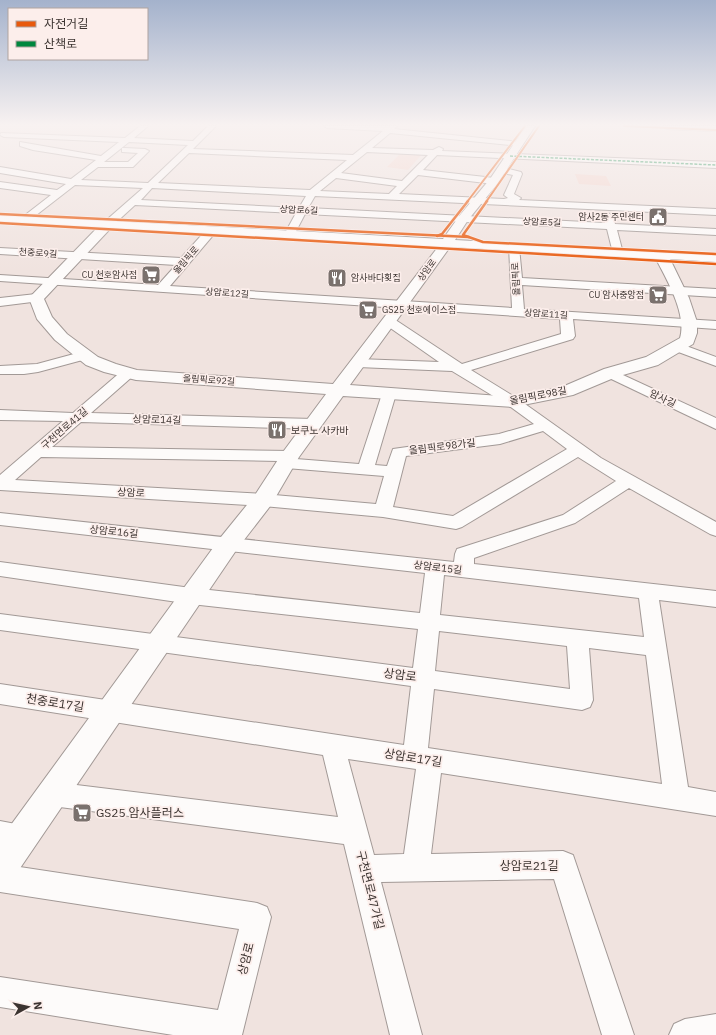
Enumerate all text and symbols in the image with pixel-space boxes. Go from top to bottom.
legend [8,8,148,60]
text: 자전거길 [44,16,88,31]
text: 산책로 [44,36,77,51]
street label: 상암로6길 [279,203,319,216]
public building icon: 암사2동 주민센터 [647,206,669,228]
place label: 암사2동 주민센터 [579,211,644,222]
street label: 상암로5길 [522,215,562,228]
street label: 올림픽로 [171,244,201,276]
street label: 천중로9길 [18,246,58,259]
street label: 상암로 [415,256,438,283]
street label: 올림픽로 [509,262,522,296]
supermarket icon: CU 천호암사점 [140,264,162,286]
restaurant icon: 암사바다횟집 [326,267,348,289]
place label: CU 천호암사점 [82,269,137,280]
place label: 암사바다횟집 [351,272,401,283]
supermarket icon: CU 암사중앙점 [647,284,669,306]
street label: 상암로12길 [205,285,249,300]
place label: CU 암사중앙점 [589,289,644,300]
supermarket icon: GS25 천호에이스점 [357,299,379,321]
place label: GS25 천호에이스점 [382,304,456,315]
street label: 상암로11길 [524,306,568,321]
street label: 올림픽로92길 [183,372,235,387]
street label: 올림픽로98길 [508,384,568,407]
street label: 암사길 [648,387,678,410]
street label: 구천면로41길 [38,404,90,452]
street label: 상암로14길 [132,412,182,427]
restaurant icon: 보쿠노 사카바 [266,419,288,441]
place label: 보쿠노 사카바 [291,424,349,437]
street label: 올림픽로98가길 [408,436,476,457]
street label: 상암로 [117,485,145,500]
street label: 상암로16길 [89,522,139,541]
street label: 상암로15길 [413,558,463,577]
street label: 상암로 [383,665,417,684]
street label: 천중로17길 [25,691,85,714]
street label: 상암로17길 [383,746,443,769]
supermarket icon: GS25 암사플러스 [71,802,93,824]
place label: GS25 암사플러스 [96,805,184,820]
street label: 구천면로47가길 [353,849,388,931]
street label: 상암로21길 [500,858,558,873]
street label: 상암로 [234,941,257,977]
north arrow [8,987,48,1027]
text: N [30,1001,45,1011]

